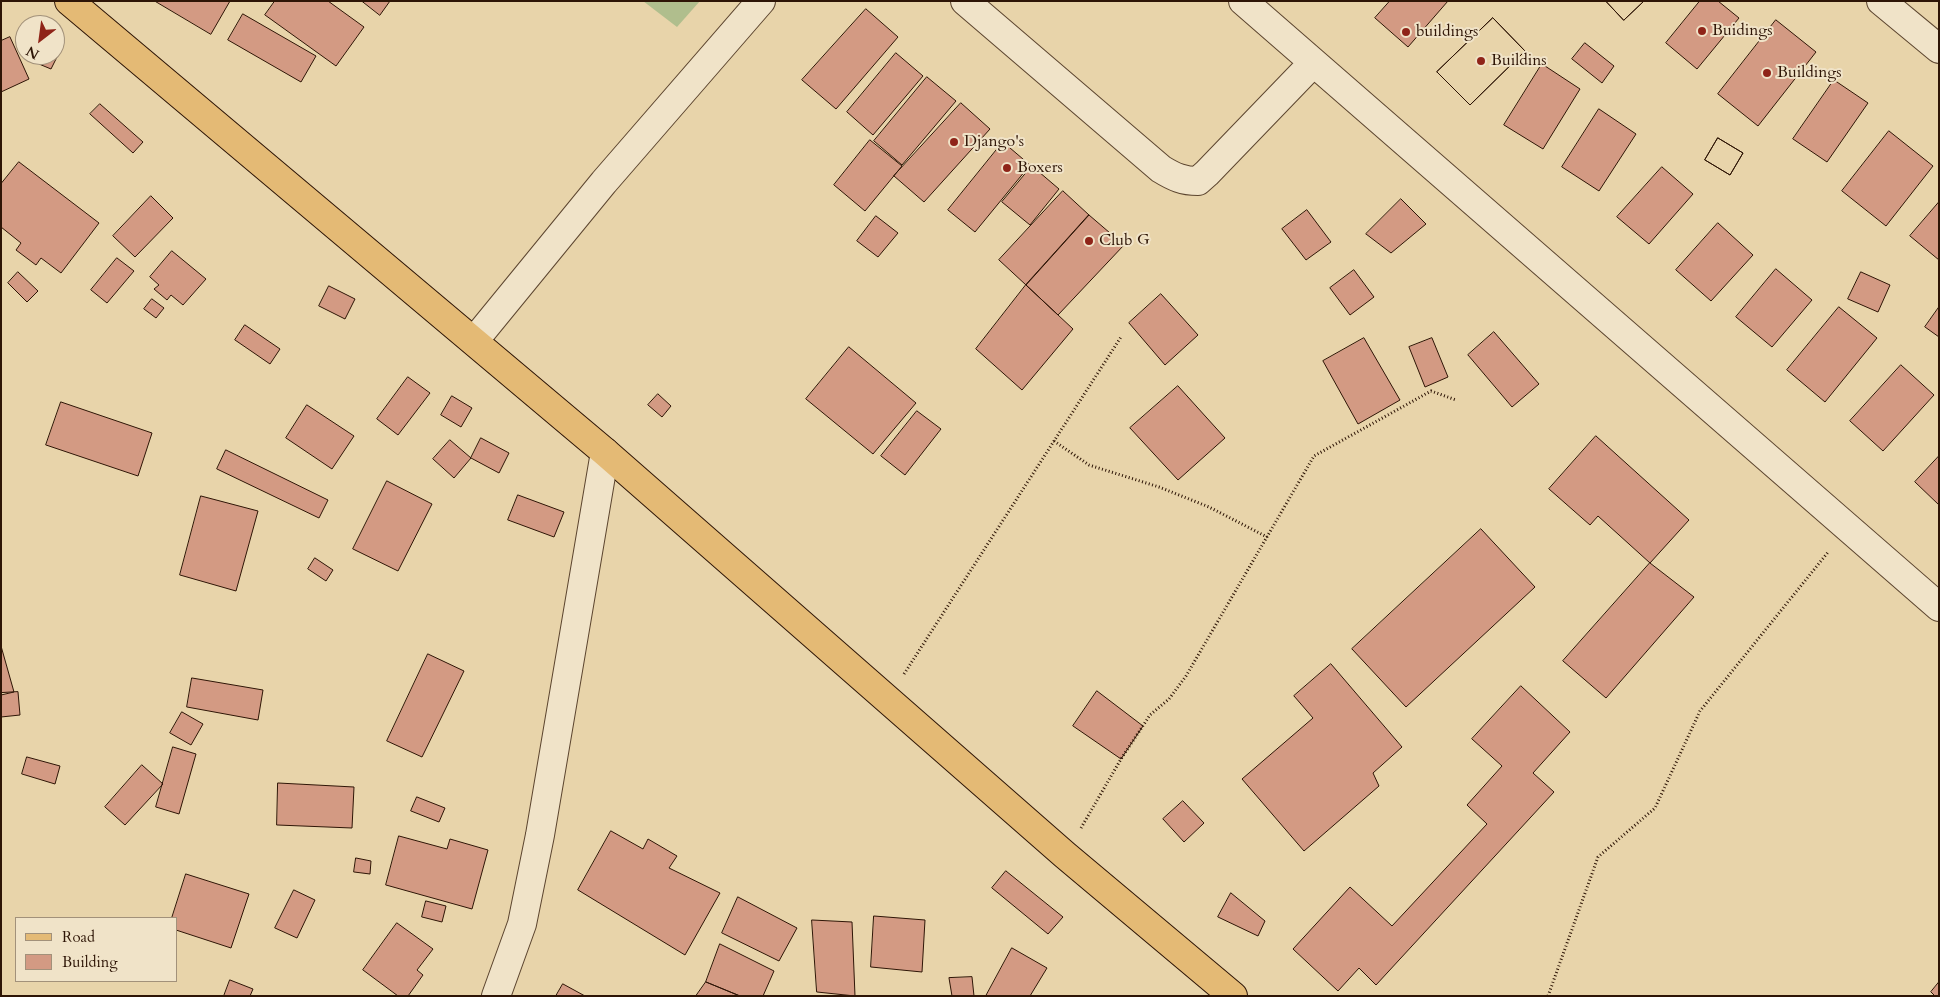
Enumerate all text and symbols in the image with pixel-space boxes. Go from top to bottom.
north arrow [15,15,65,65]
place label: Buidings [1712,21,1773,41]
place label: buildings [1416,22,1478,42]
marker: Buidings [1696,25,1708,37]
marker: buildings [1400,26,1412,38]
text: N [23,41,43,64]
place label: Buildins [1491,51,1547,71]
marker: Buildins [1475,55,1487,67]
place label: Buildings [1777,63,1842,83]
marker: Buildings [1761,67,1773,79]
place label: Django's [964,132,1024,152]
marker: Django's [948,136,960,148]
place label: Boxers [1017,158,1063,178]
marker: Boxers [1001,162,1013,174]
place label: Club G [1099,231,1150,251]
marker: Club G [1083,235,1095,247]
legend [15,917,178,982]
text: Road [62,927,95,947]
text: Building [62,952,118,972]

